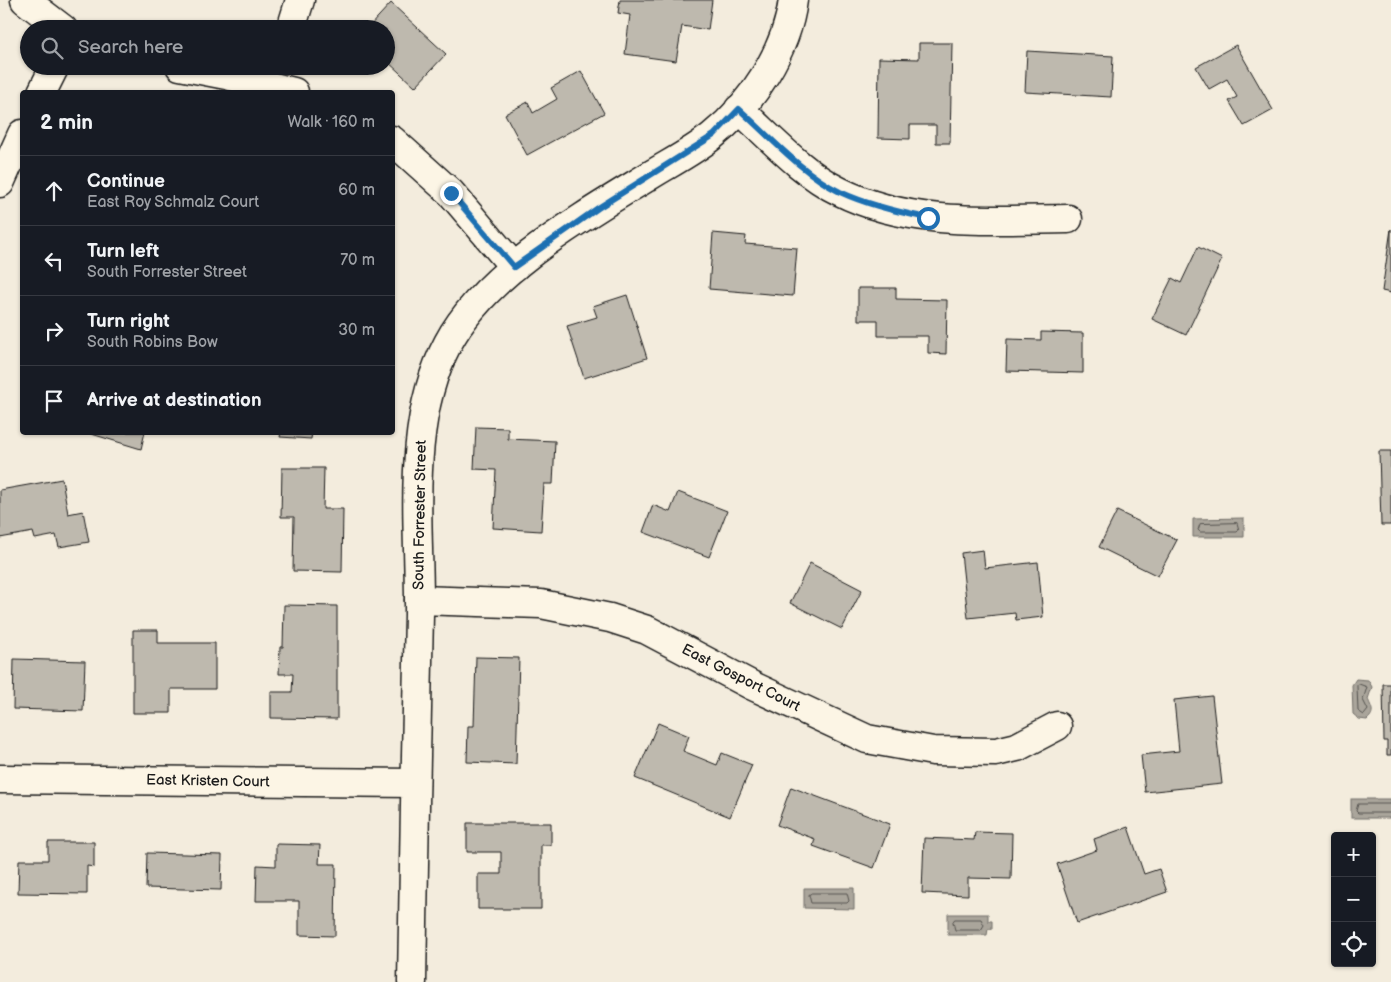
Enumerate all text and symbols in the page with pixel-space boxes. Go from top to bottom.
search box [20,20,395,75]
icon: search [38,34,66,62]
text: Search here [78,36,183,59]
text: 2 min [40,110,93,135]
text: Walk · 160 m [287,113,375,132]
text: Continue [87,170,165,193]
icon: ahead [40,177,68,205]
text: 60 m [338,181,375,200]
route end [440,182,463,205]
text: East Roy Schmalz Court [87,193,259,212]
route start [917,207,940,230]
text: Turn left [87,240,159,263]
icon: left [40,247,68,275]
text: 70 m [340,251,375,270]
text: South Forrester Street [87,263,247,282]
text: Turn right [87,310,170,333]
icon: right [40,317,68,345]
text: 30 m [338,321,375,340]
text: South Robins Bow [87,333,218,352]
icon: arrive [40,387,68,415]
text: Arrive at destination [87,389,262,412]
street label: South Forrester Street [409,439,431,590]
street label: East Gosport Court [678,640,804,716]
street label: East Kristen Court [146,770,270,792]
map controls [1331,832,1376,967]
button: + [1331,832,1376,877]
button: − [1331,877,1376,922]
button: locate [1331,922,1376,967]

